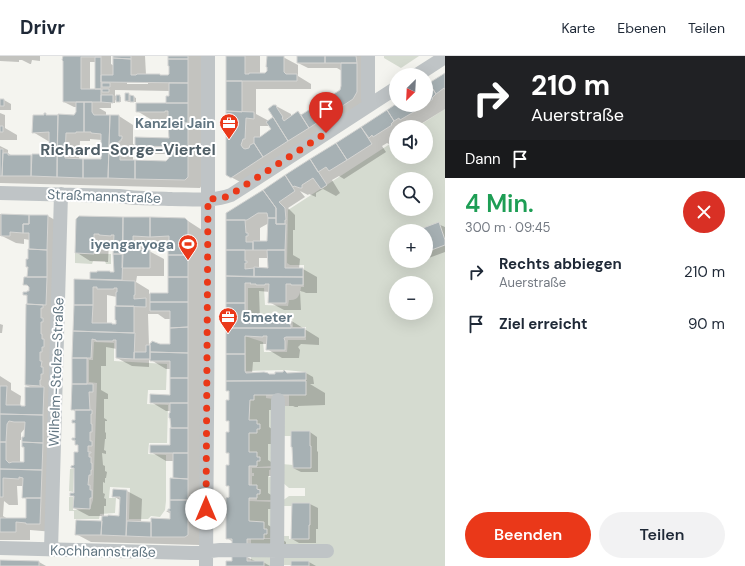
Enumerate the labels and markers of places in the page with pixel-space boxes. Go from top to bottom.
pin [309,92,343,133]
office icon: Kanzlei Jain [218,112,240,140]
place label: Kanzlei Jain [135,114,215,132]
sports icon: iyengaryoga [177,233,199,261]
place label: iyengaryoga [90,235,174,253]
office icon: 5meter [217,306,239,334]
place label: 5meter [242,308,293,326]

